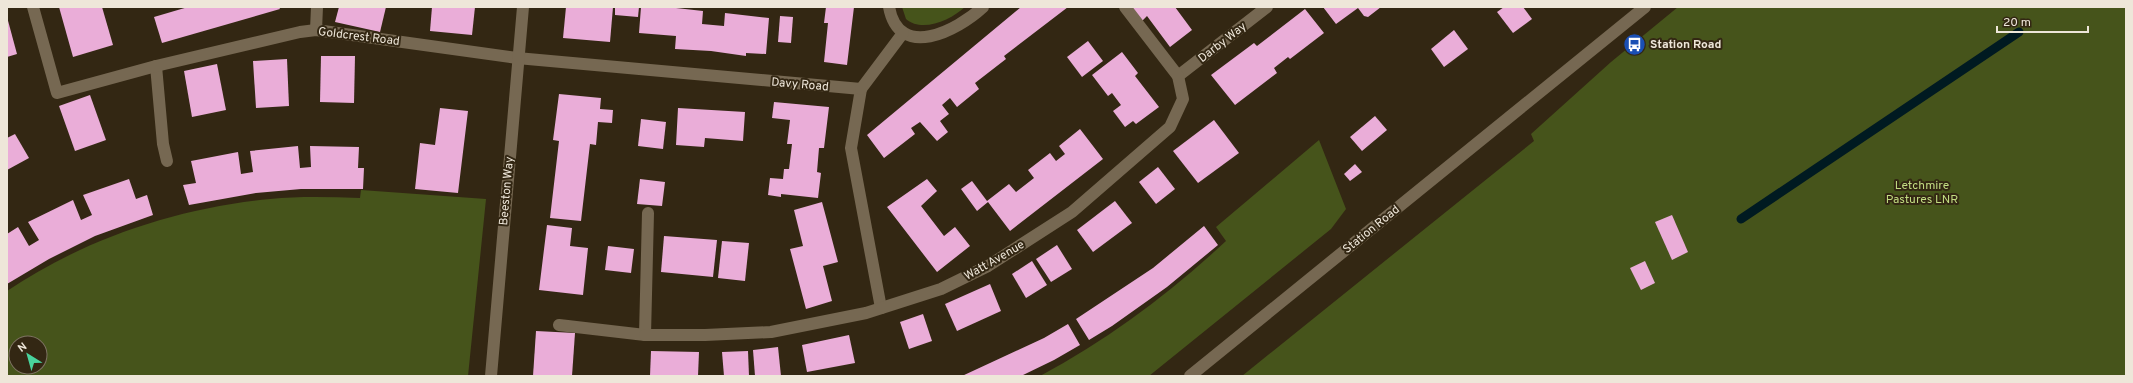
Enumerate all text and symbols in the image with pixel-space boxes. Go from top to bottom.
scale bar [1997,8,2088,34]
text: 20 m [2003,15,2031,31]
street label: Darby Way [1195,19,1250,67]
street label: Goldcrest Road [317,24,401,50]
bus stop icon: Station Road [1621,31,1647,57]
place label: Station Road [1650,37,1721,53]
street label: Davy Road [770,75,829,95]
street label: Beeston Way [496,156,518,226]
park label: Letchmire Pastures LNR [1886,178,1958,208]
street label: Station Road [1340,202,1403,258]
street label: Watt Avenue [961,237,1028,285]
north arrow [8,335,48,375]
text: N [15,340,30,356]

